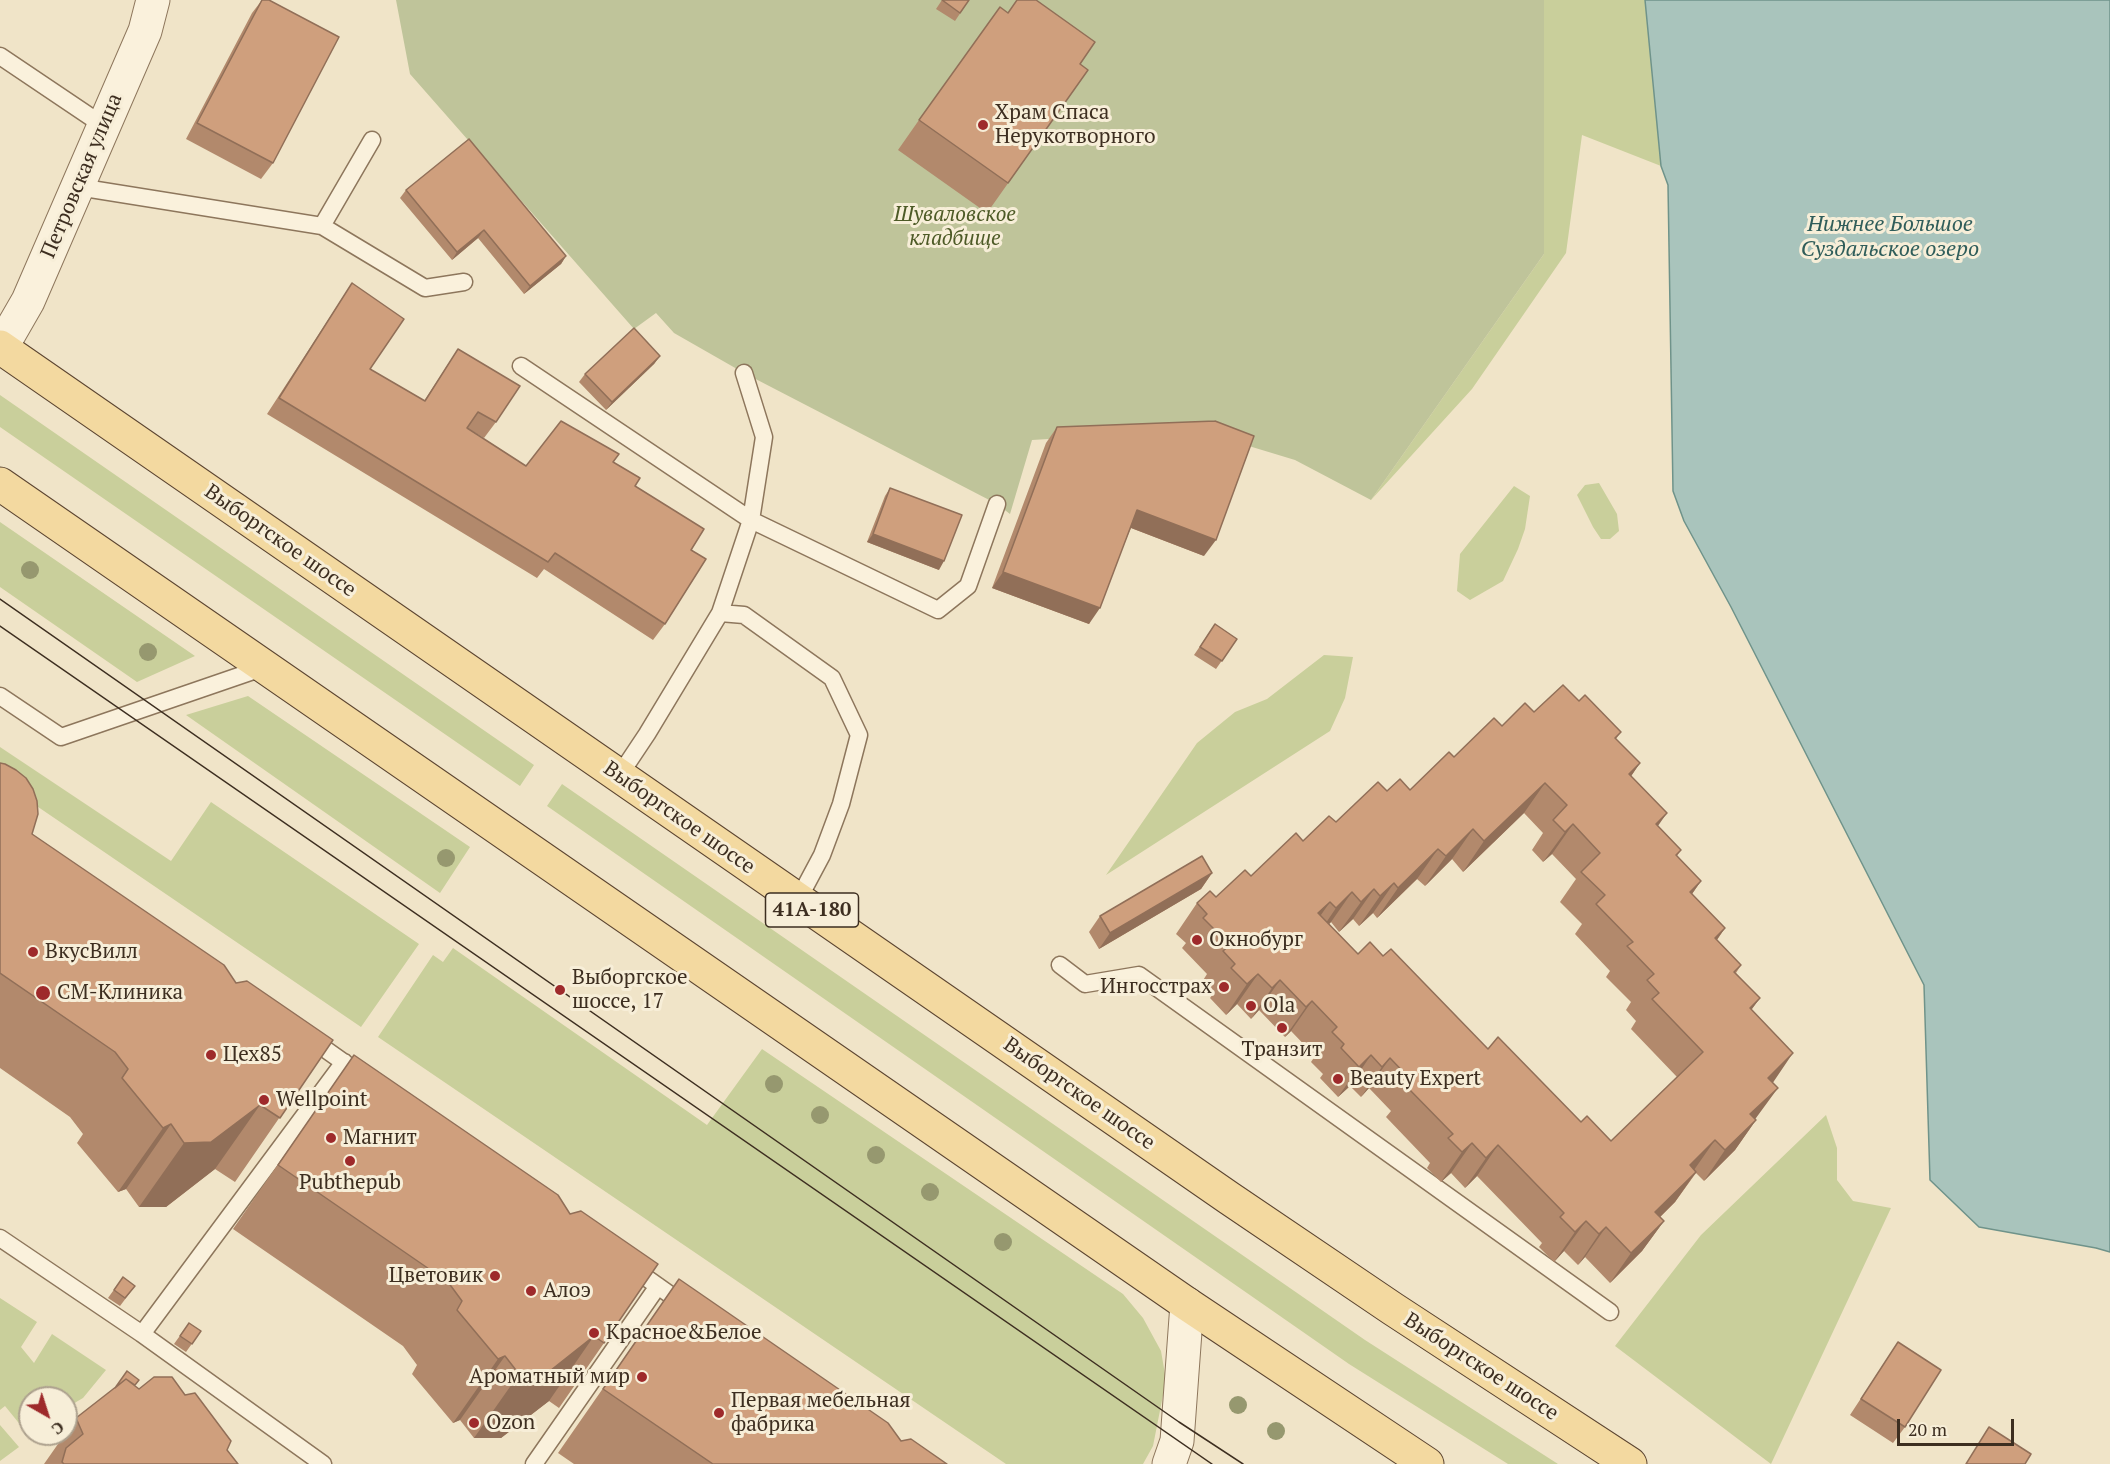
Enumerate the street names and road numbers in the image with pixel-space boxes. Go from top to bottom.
street label: Петровская улица [36,90,128,262]
street label: Выборгское шоссе [199,479,361,603]
street label: Выборгское шоссе [598,756,760,880]
road number: 41А-180 [766,893,858,927]
street label: Выборгское шоссе [998,1032,1160,1156]
street label: Выборгское шоссе [1399,1308,1563,1426]

